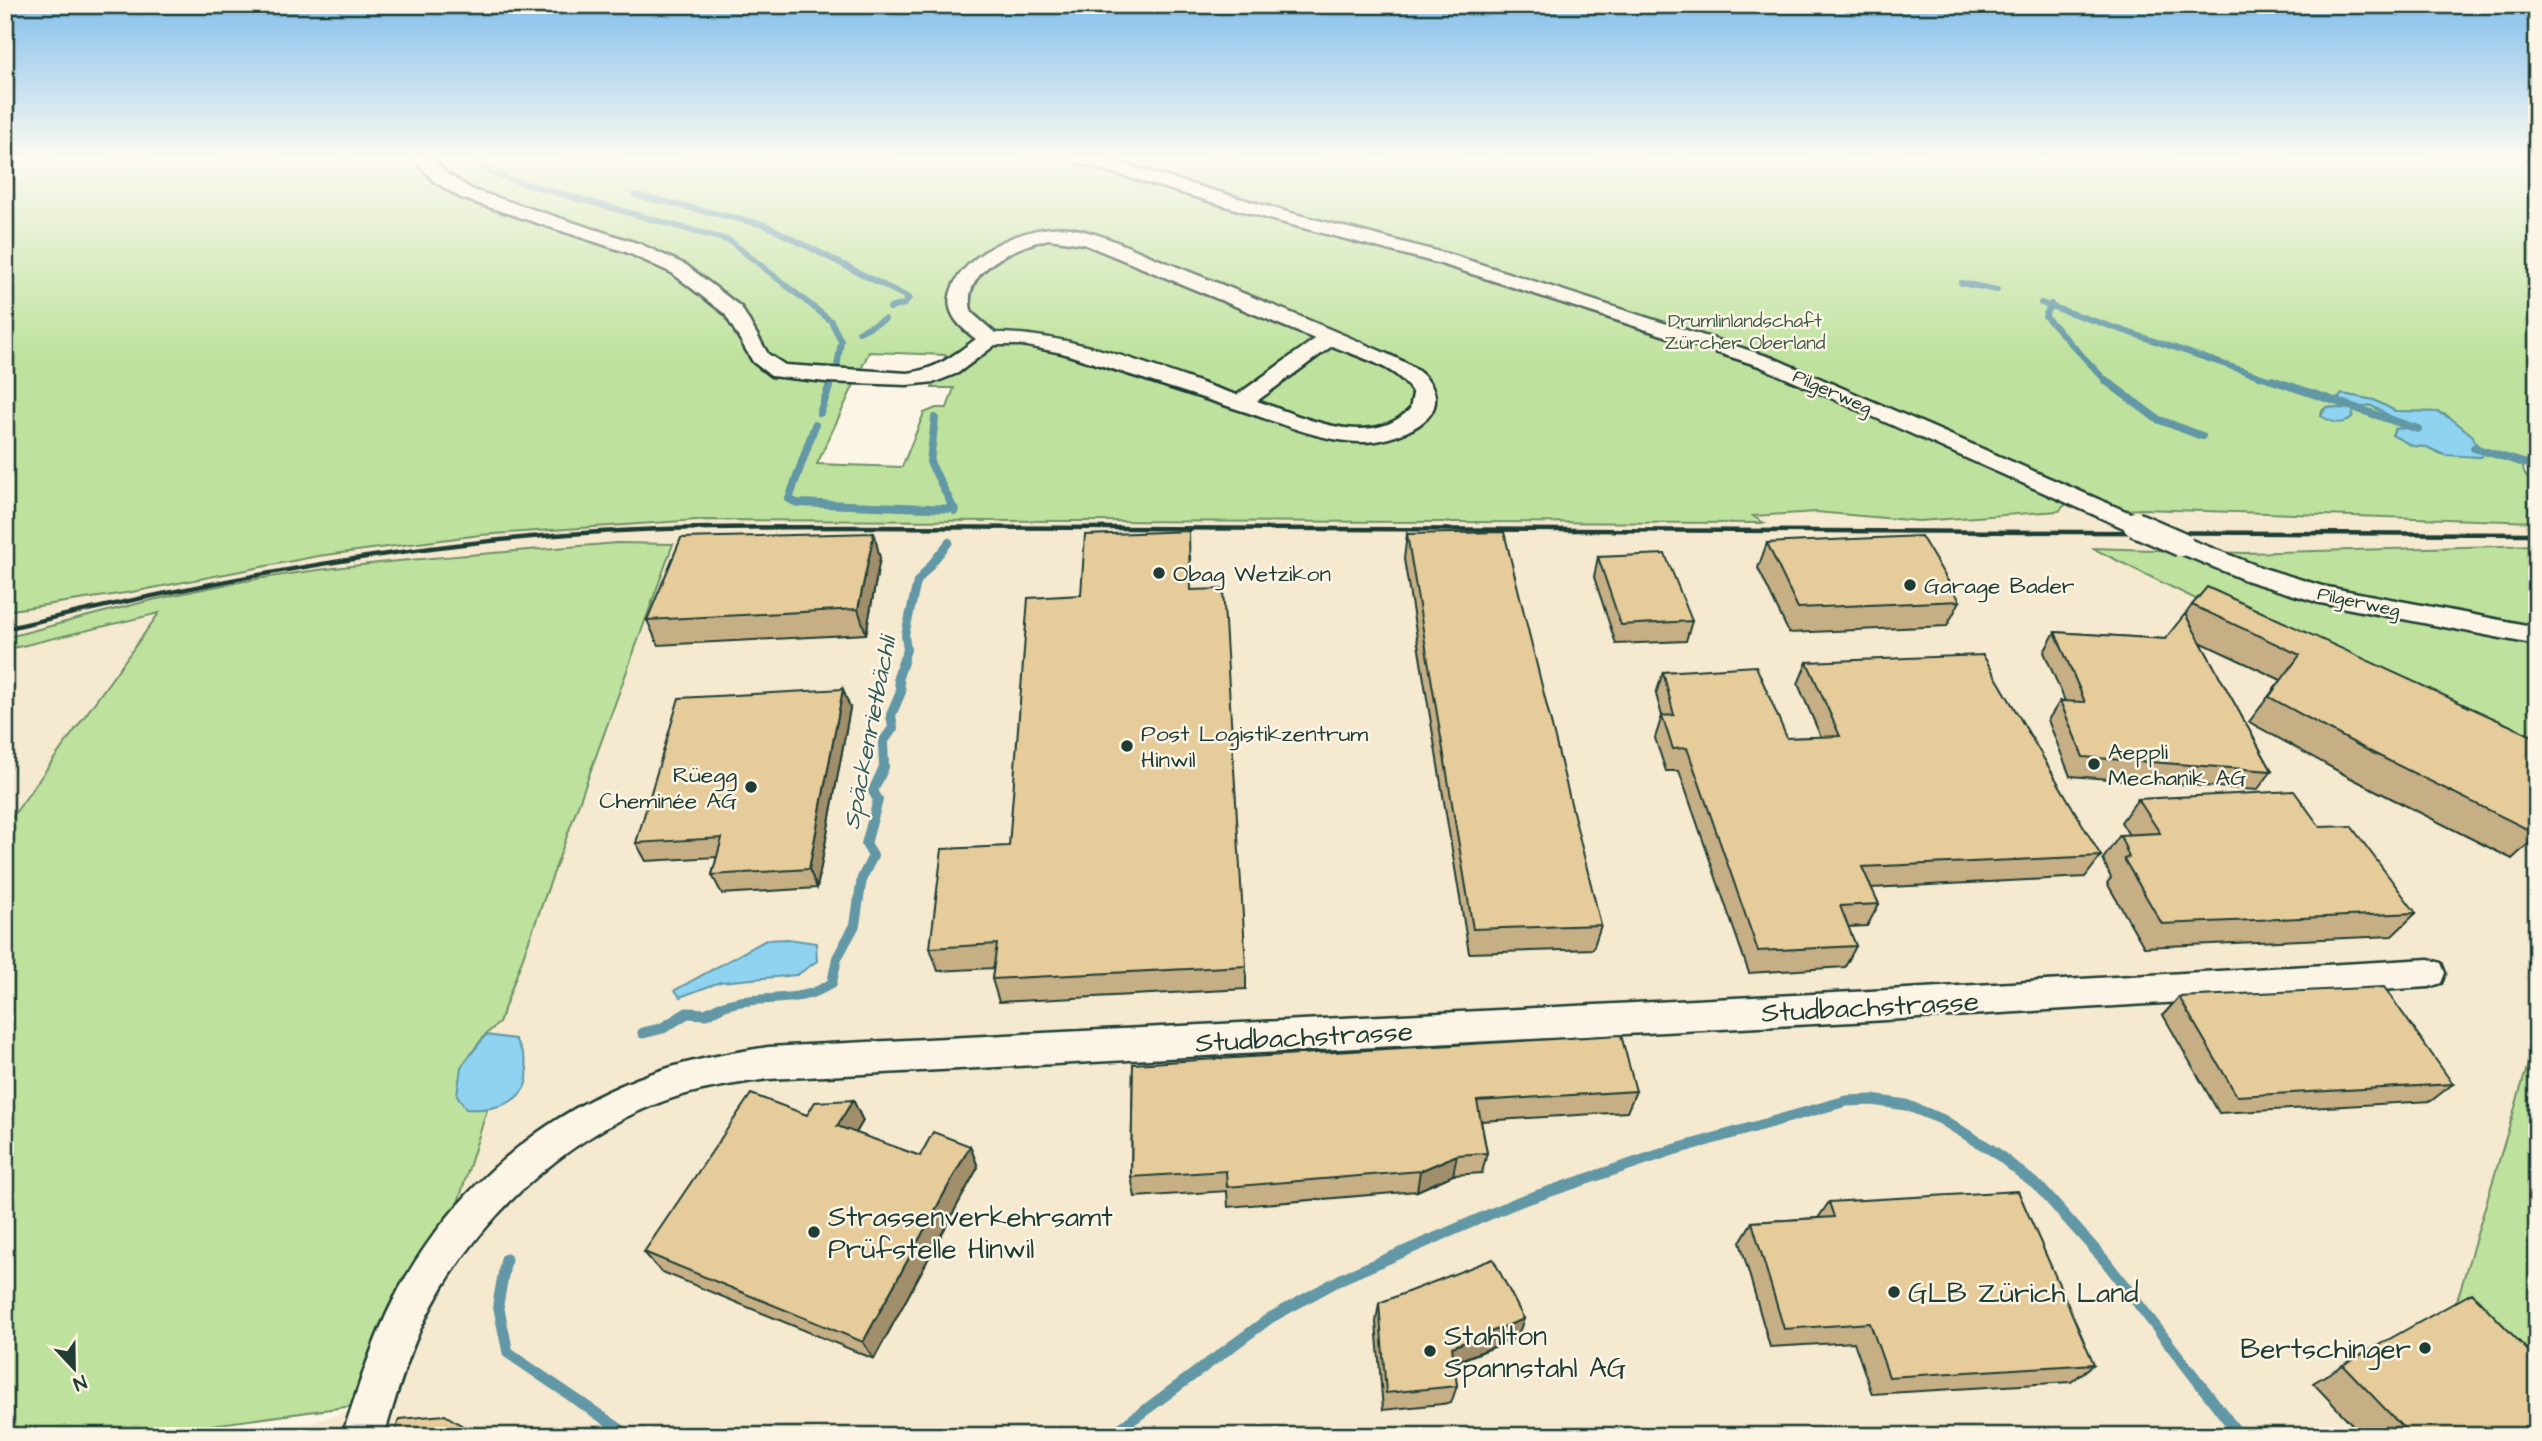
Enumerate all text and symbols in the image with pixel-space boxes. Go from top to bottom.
park label: Drumlinlandschaft Zürcher Oberland [1665,308,1826,357]
street label: Pilgerweg [1788,363,1876,423]
place label: Obag Wetzikon [1173,558,1331,591]
marker: Obag Wetzikon [1151,565,1167,581]
place label: Garage Bader [1924,570,2075,603]
marker: Garage Bader [1902,577,1918,593]
street label: Pilgerweg [2315,581,2403,625]
water label: Späckenrietbächli [835,631,906,832]
place label: Post Logistikzentrum Hinwil [1141,718,1368,776]
place label: Aeppli Mechanik AG [2108,736,2246,794]
marker: Post Logistikzentrum Hinwil [1119,738,1135,754]
marker: Aeppli Mechanik AG [2086,756,2102,772]
place label: Rüegg Cheminée AG [599,759,737,817]
marker: Rüegg Cheminée AG [743,779,759,795]
street label: Studbachstrasse [1760,982,1980,1033]
street label: Studbachstrasse [1194,1012,1414,1063]
place label: Strassenverkehrsamt Prüfstelle Hinwil [828,1198,1113,1269]
marker: Strassenverkehrsamt Prüfstelle Hinwil [806,1224,822,1240]
place label: GLB Zürich Land [1908,1274,2139,1313]
marker: GLB Zürich Land [1886,1284,1902,1300]
place label: Stahlton Spannstahl AG [1444,1317,1626,1388]
place label: Bertschinger [2240,1330,2411,1370]
north arrow [38,1332,108,1402]
marker: Bertschinger [2417,1340,2433,1356]
marker: Stahlton Spannstahl AG [1422,1343,1438,1359]
text: N [69,1368,90,1397]

